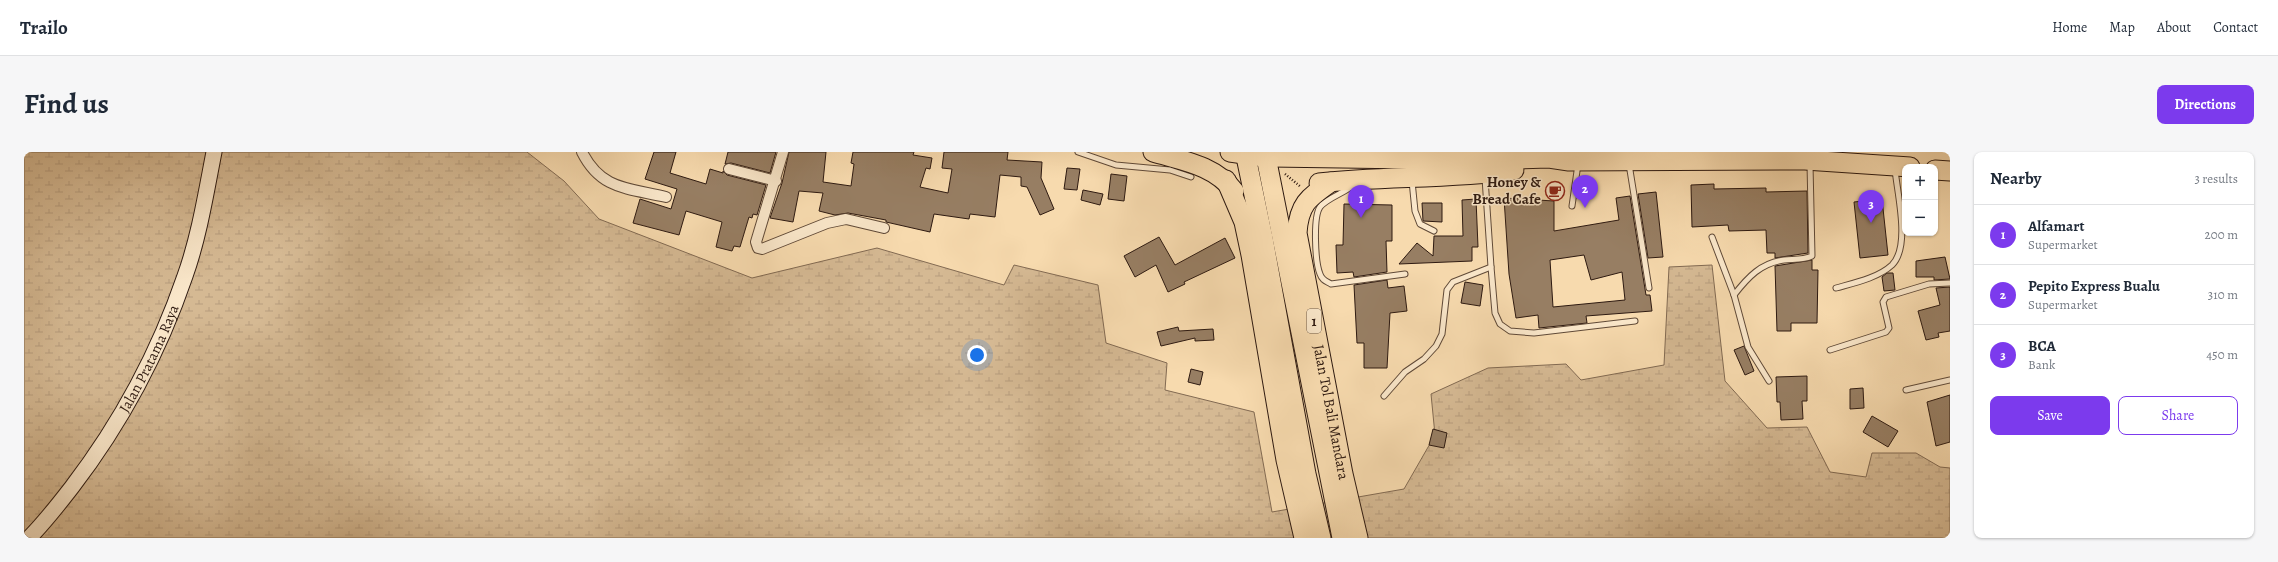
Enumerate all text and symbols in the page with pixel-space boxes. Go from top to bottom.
text: Trailo [20,15,68,41]
text: Home [2052,18,2087,37]
text: Map [2109,18,2135,37]
text: About [2157,18,2191,37]
text: Contact [2213,18,2258,37]
text: Find us [24,85,109,123]
button: Directions [2157,85,2254,124]
map controls [1902,164,1938,236]
button: + [1902,164,1938,200]
text: Nearby [1990,167,2041,190]
text: 3 results [2194,170,2238,187]
place label: Honey & Bread Cafe [1472,172,1541,209]
pin: 2 [1572,175,1598,208]
cafe icon: Honey & Bread Cafe [1544,180,1566,202]
pin: 1 [1348,185,1374,218]
pin: 3 [1858,190,1884,223]
button: − [1902,200,1938,236]
text: Alfamart [2028,216,2084,236]
text: 1 [2001,226,2005,243]
text: 200 m [2205,226,2238,243]
text: Supermarket [2028,236,2098,253]
text: Pepito Express Bualu [2028,276,2160,296]
text: 2 [2000,286,2006,303]
text: 310 m [2208,286,2238,303]
text: Supermarket [2028,296,2098,313]
street label: Jalan Pratama Raya [114,302,184,416]
road number: 1 [1307,309,1321,333]
text: BCA [2028,336,2056,356]
street label: Jalan Tol Bali Mandara [1309,343,1354,482]
your location [967,345,987,365]
text: 3 [2000,346,2006,363]
text: 450 m [2206,346,2238,363]
text: Bank [2028,356,2055,373]
button: Save [1990,396,2110,435]
button: Share [2118,396,2238,435]

